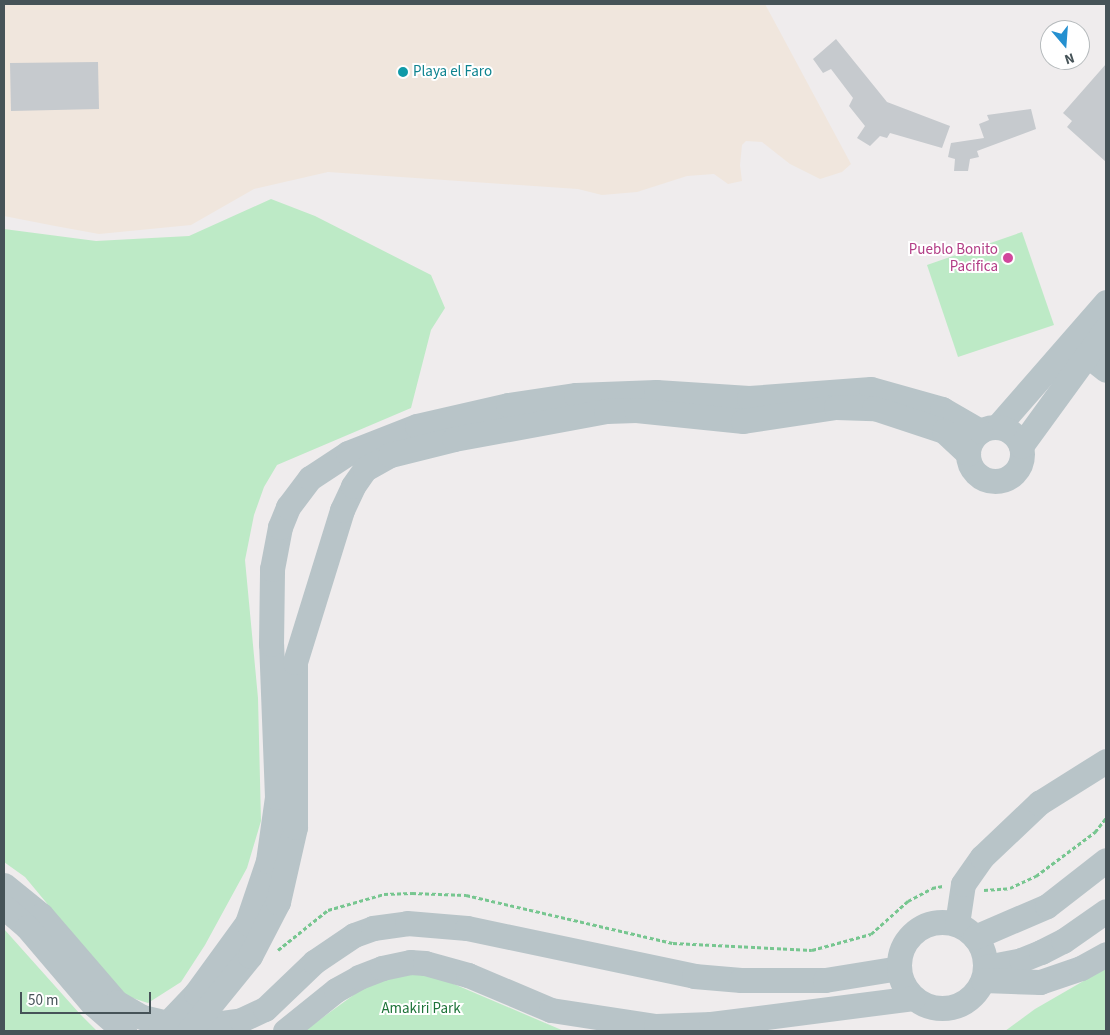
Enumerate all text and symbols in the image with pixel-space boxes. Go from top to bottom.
north arrow [1040,20,1090,70]
text: N [1062,47,1077,69]
place label: Playa el Faro [413,63,492,81]
marker: Playa el Faro [397,66,409,78]
place label: Pueblo Bonito Pacifica [909,240,998,275]
marker: Pueblo Bonito Pacifica [1002,252,1014,264]
scale bar [22,982,154,1014]
text: 50 m [28,990,58,1011]
park label: Amakiri Park [381,1000,461,1018]

